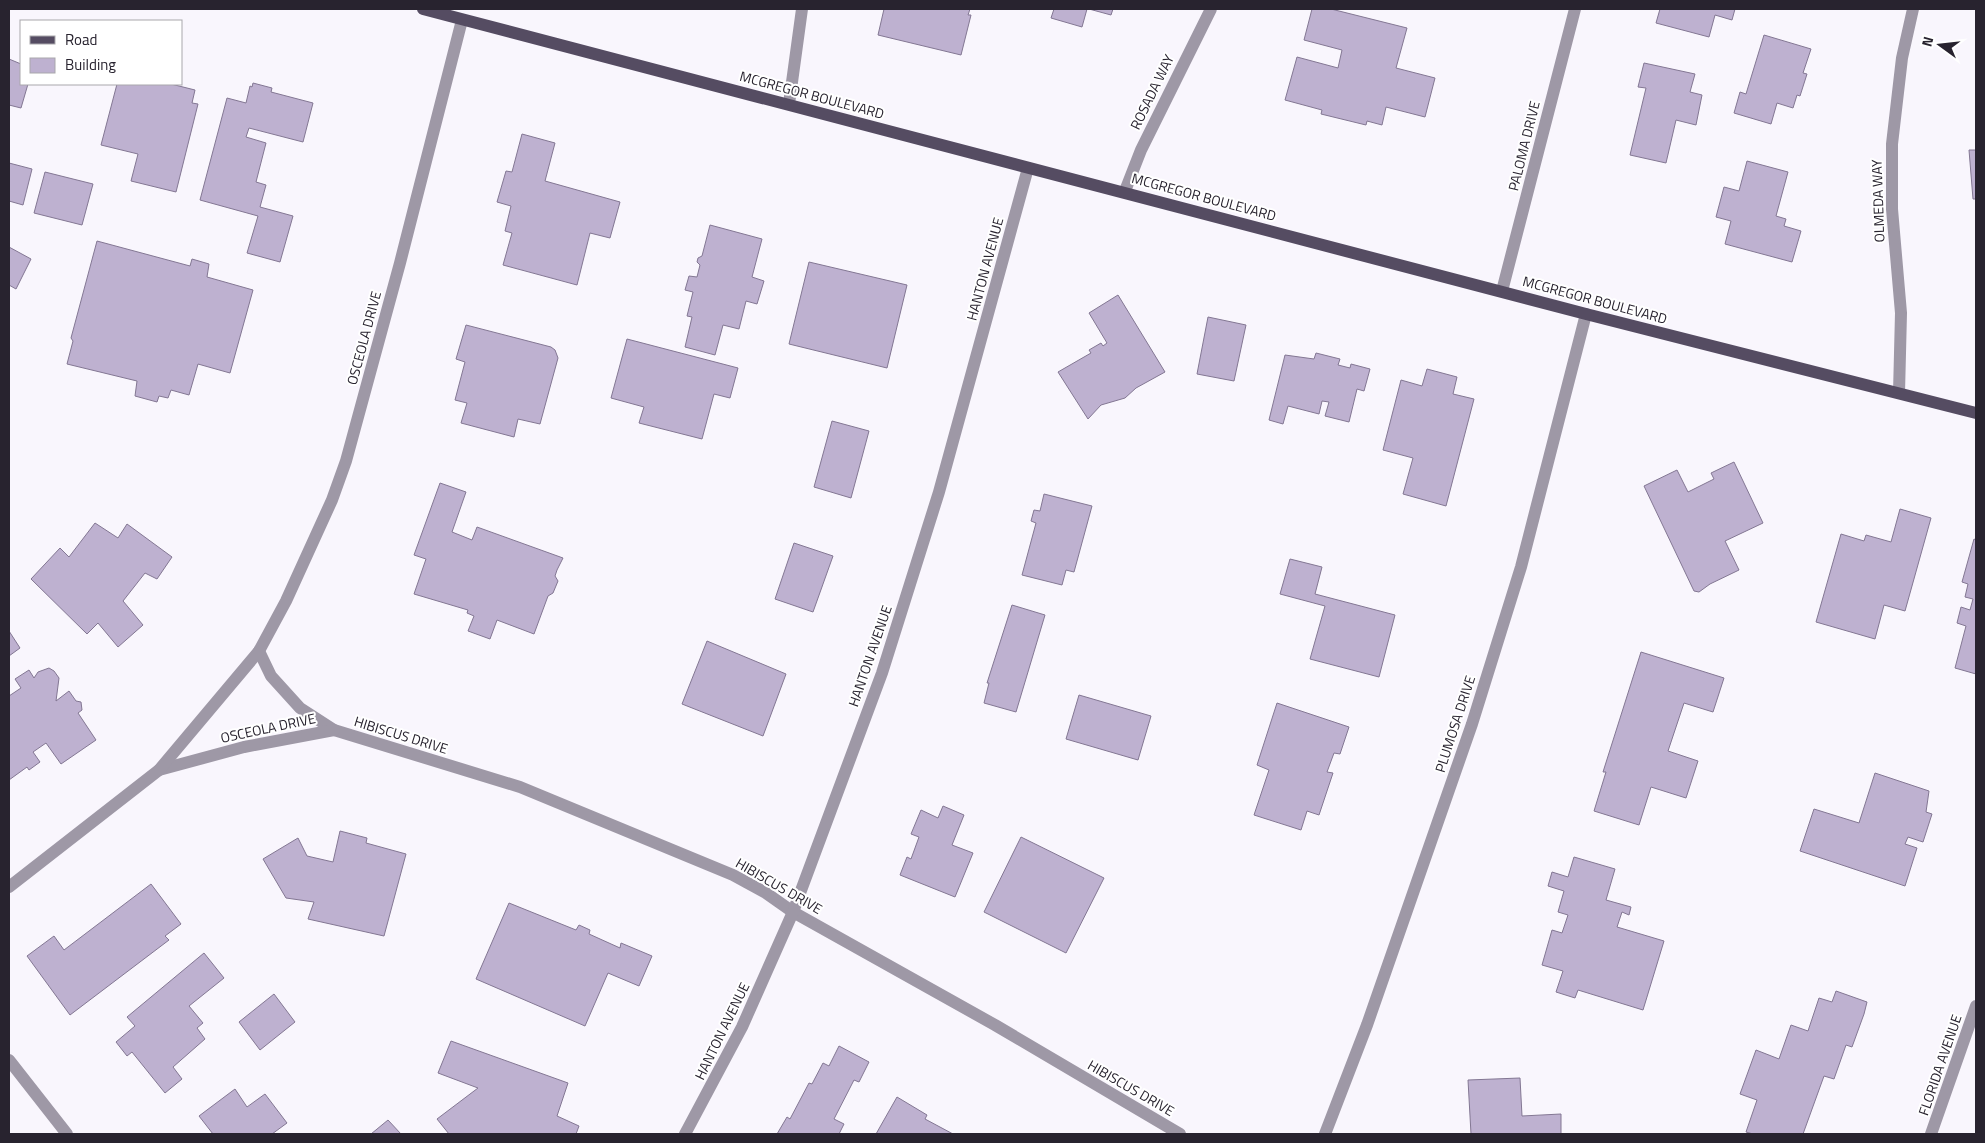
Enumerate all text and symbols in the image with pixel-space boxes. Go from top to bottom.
legend [20,20,182,85]
north arrow [1915,20,1965,70]
text: Road [65,28,97,51]
text: N [1916,34,1938,49]
street label: ROSADA WAY [1124,50,1179,133]
text: Building [65,53,116,76]
street label: MCGREGOR BOULEVARD [738,65,887,124]
street label: PALOMA DRIVE [1502,98,1545,193]
street label: OLMEDA WAY [1866,159,1889,243]
street label: MCGREGOR BOULEVARD [1130,167,1279,226]
street label: HANTON AVENUE [961,215,1008,323]
street label: MCGREGOR BOULEVARD [1521,270,1670,329]
street label: OSCEOLA DRIVE [341,288,386,387]
street label: HANTON AVENUE [842,602,897,709]
street label: PLUMOSA DRIVE [1429,672,1480,775]
street label: OSCEOLA DRIVE [219,707,317,748]
street label: HIBISCUS DRIVE [352,710,451,759]
street label: HIBISCUS DRIVE [732,852,827,919]
street label: HANTON AVENUE [689,978,754,1083]
street label: FLORIDA AVENUE [1912,1011,1967,1118]
street label: HIBISCUS DRIVE [1084,1054,1179,1121]

